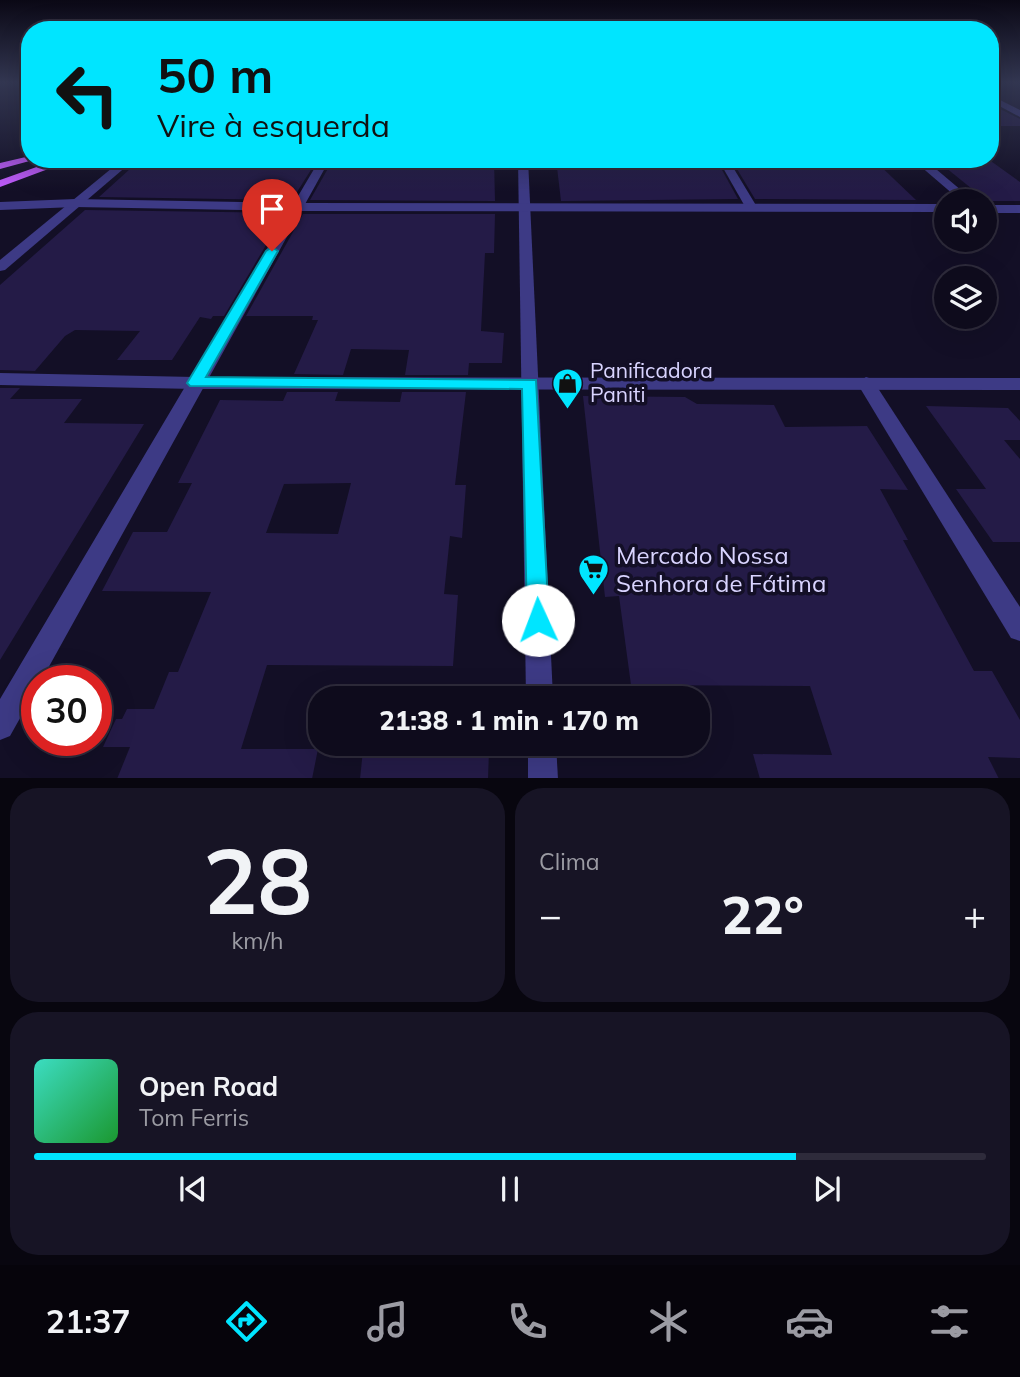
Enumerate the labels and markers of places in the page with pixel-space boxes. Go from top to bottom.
pin [242,179,302,251]
place label: Panificadora Paniti [590,357,713,407]
shop icon: Panificadora Paniti [550,366,584,410]
place label: Mercado Nossa Senhora de Fátima [616,540,826,598]
supermarket icon: Mercado Nossa Senhora de Fátima [576,553,610,597]

